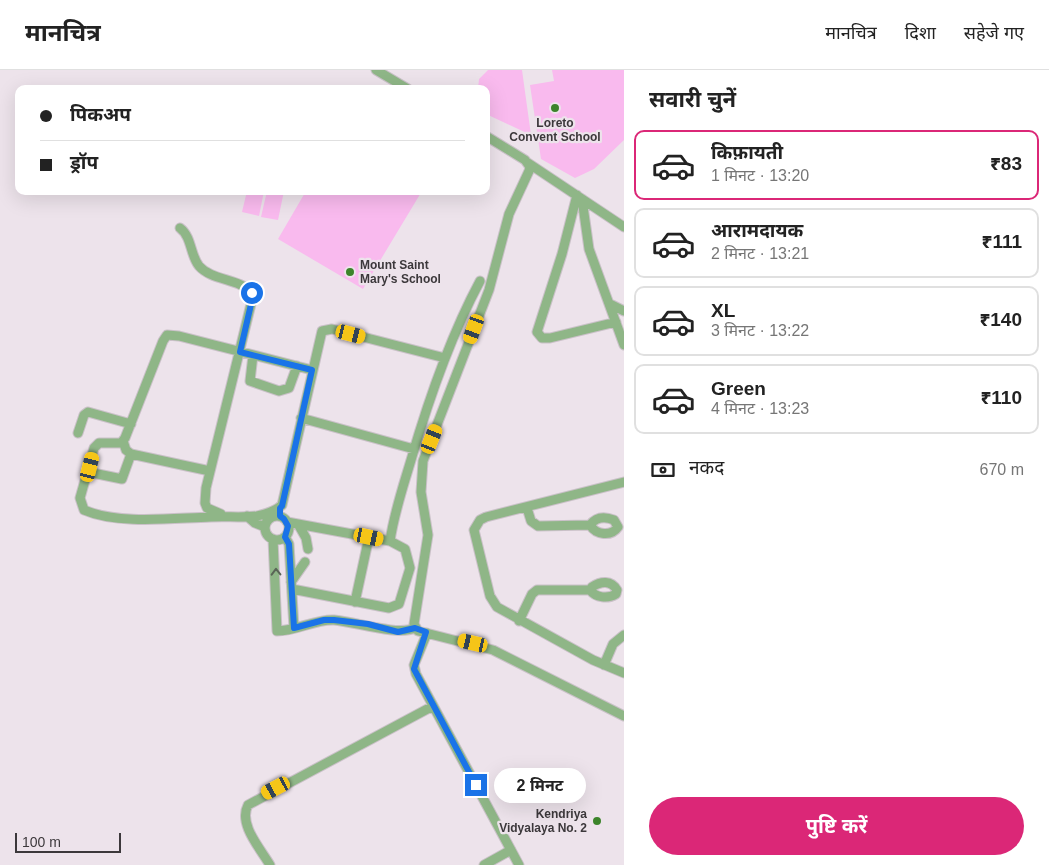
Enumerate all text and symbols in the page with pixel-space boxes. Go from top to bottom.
text: मानचित्र [25,19,101,46]
text: मानचित्र [825,23,877,43]
text: दिशा [905,23,936,43]
text: सहेजे गए [964,23,1024,43]
text: सवारी चुनें [649,87,736,112]
marker: Loreto Convent School [549,102,561,114]
text: पिकअप [70,104,131,125]
place label: Loreto Convent School [509,116,601,144]
text: किफ़ायती [711,142,783,163]
icon: car [651,143,696,188]
text: ड्रॉप [70,152,98,173]
text: ₹83 [990,153,1022,174]
text: 1 मिनट · 13:20 [711,167,809,184]
text: आरामदायक [711,220,803,241]
icon: car [651,221,696,266]
text: ₹111 [982,231,1022,252]
text: 2 मिनट · 13:21 [711,245,809,262]
place label: Mount Saint Mary's School [360,258,441,286]
marker: Mount Saint Mary's School [344,266,356,278]
route start [241,282,263,304]
icon: car [651,299,696,344]
text: XL [711,300,735,321]
text: ₹140 [979,309,1022,330]
car [461,312,486,346]
text: 3 मिनट · 13:22 [711,322,809,339]
car [334,323,367,345]
icon: car [651,377,696,422]
text: Green [711,378,766,399]
text: ₹110 [980,387,1022,408]
text: 4 मिनट · 13:23 [711,400,809,417]
car [419,422,444,456]
car [79,451,100,483]
icon: cash [649,456,677,484]
text: नकद [689,457,724,478]
text: 670 m [980,461,1024,478]
car [352,527,385,547]
one-way arrow [271,568,281,576]
car [456,632,489,654]
callout: 2 मिनट [494,768,586,802]
car [259,774,292,802]
route end [465,774,487,796]
text: 2 मिनट [517,777,563,794]
button: पुष्टि करें [649,797,1024,855]
place label: Kendriya Vidyalaya No. 2 [499,807,587,835]
marker: Kendriya Vidyalaya No. 2 [591,815,603,827]
scale bar [15,830,121,853]
text: 100 m [22,834,61,850]

